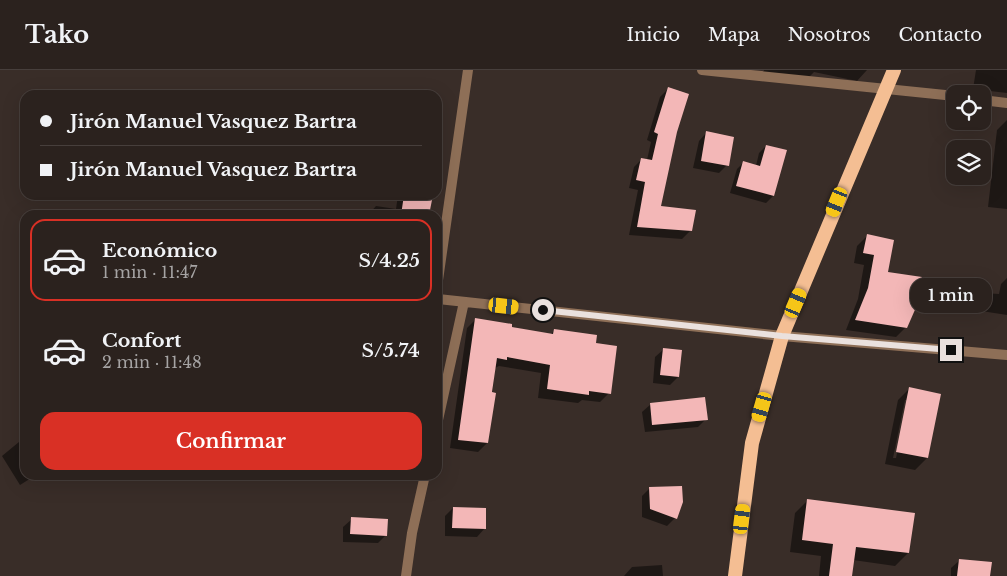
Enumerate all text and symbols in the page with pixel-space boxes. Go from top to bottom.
text: Tako [25,20,89,49]
text: Inicio [626,24,680,46]
text: Mapa [708,24,760,46]
text: Nosotros [788,24,870,46]
text: Contacto [898,24,982,46]
map controls [946,85,991,185]
button: locate [946,85,991,130]
text: Jirón Manuel Vasquez Bartra [70,110,357,133]
button: layers [946,140,991,185]
text: Jirón Manuel Vasquez Bartra [70,158,357,181]
car [824,185,849,219]
icon: car [42,238,87,283]
text: Económico [102,239,217,262]
text: S/4.25 [359,249,420,272]
text: 1 min · 11:47 [102,262,197,282]
callout: 1 min [910,278,992,312]
text: 1 min [928,285,974,305]
car [783,286,808,320]
car [488,297,519,315]
route start [532,299,554,321]
icon: car [42,328,87,373]
text: Confort [102,329,181,352]
text: S/5.74 [362,339,420,362]
route end [940,339,962,361]
text: 2 min · 11:48 [102,352,202,372]
car [750,391,773,423]
button: Confirmar [40,412,422,470]
car [732,503,751,535]

